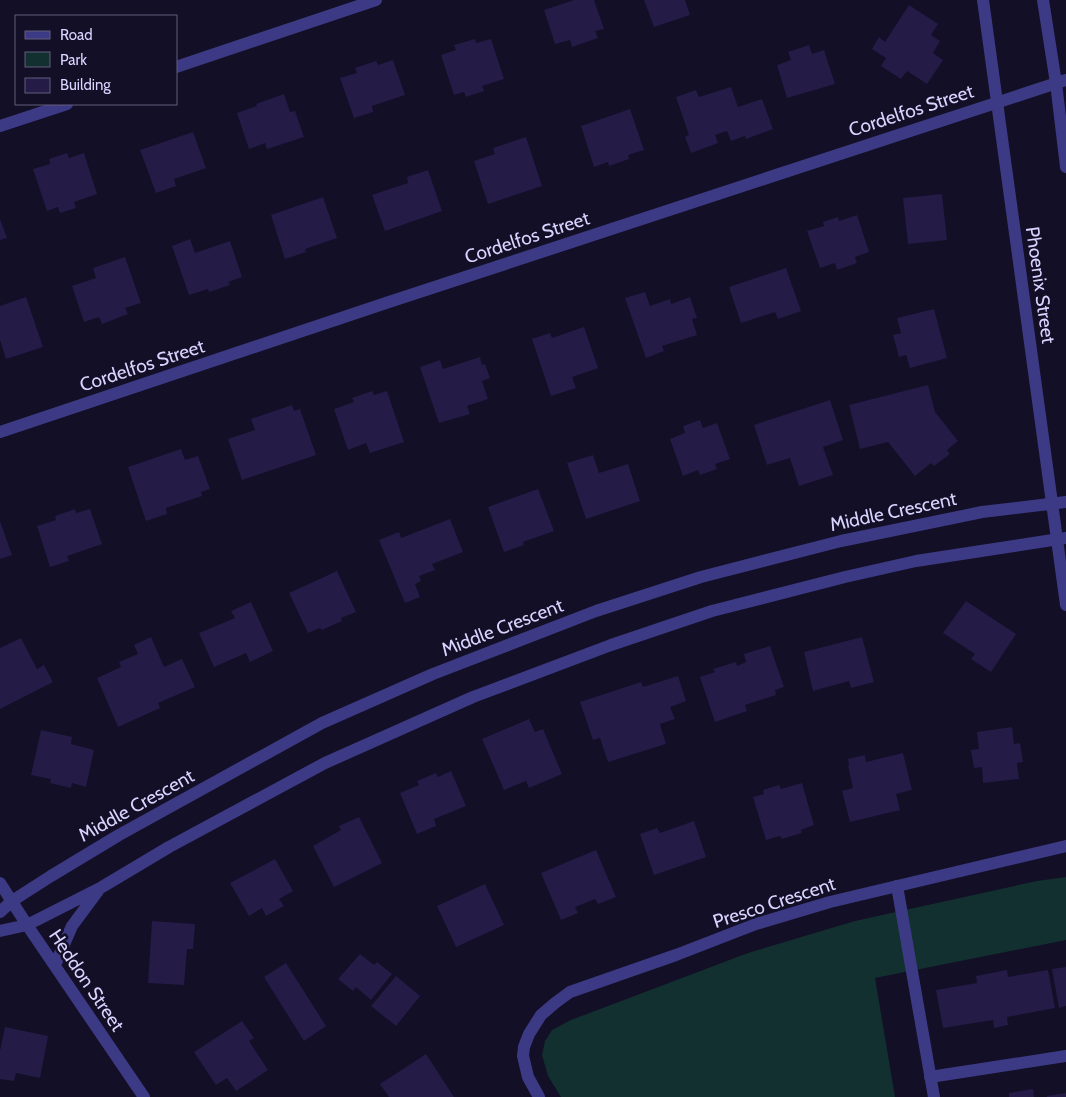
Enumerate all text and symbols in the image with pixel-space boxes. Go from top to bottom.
legend [15,15,178,105]
text: Road [60,26,93,44]
text: Park [60,51,87,69]
text: Building [60,76,111,94]
street label: Cordelfos Street [846,79,977,141]
street label: Cordelfos Street [462,206,593,268]
street label: Phoenix Street [1021,225,1060,346]
street label: Cordelfos Street [77,334,208,396]
street label: Middle Crescent [828,487,959,536]
street label: Middle Crescent [438,593,567,661]
street label: Middle Crescent [74,764,199,847]
street label: Presco Crescent [710,872,839,933]
street label: Heddon Street [44,925,129,1036]

